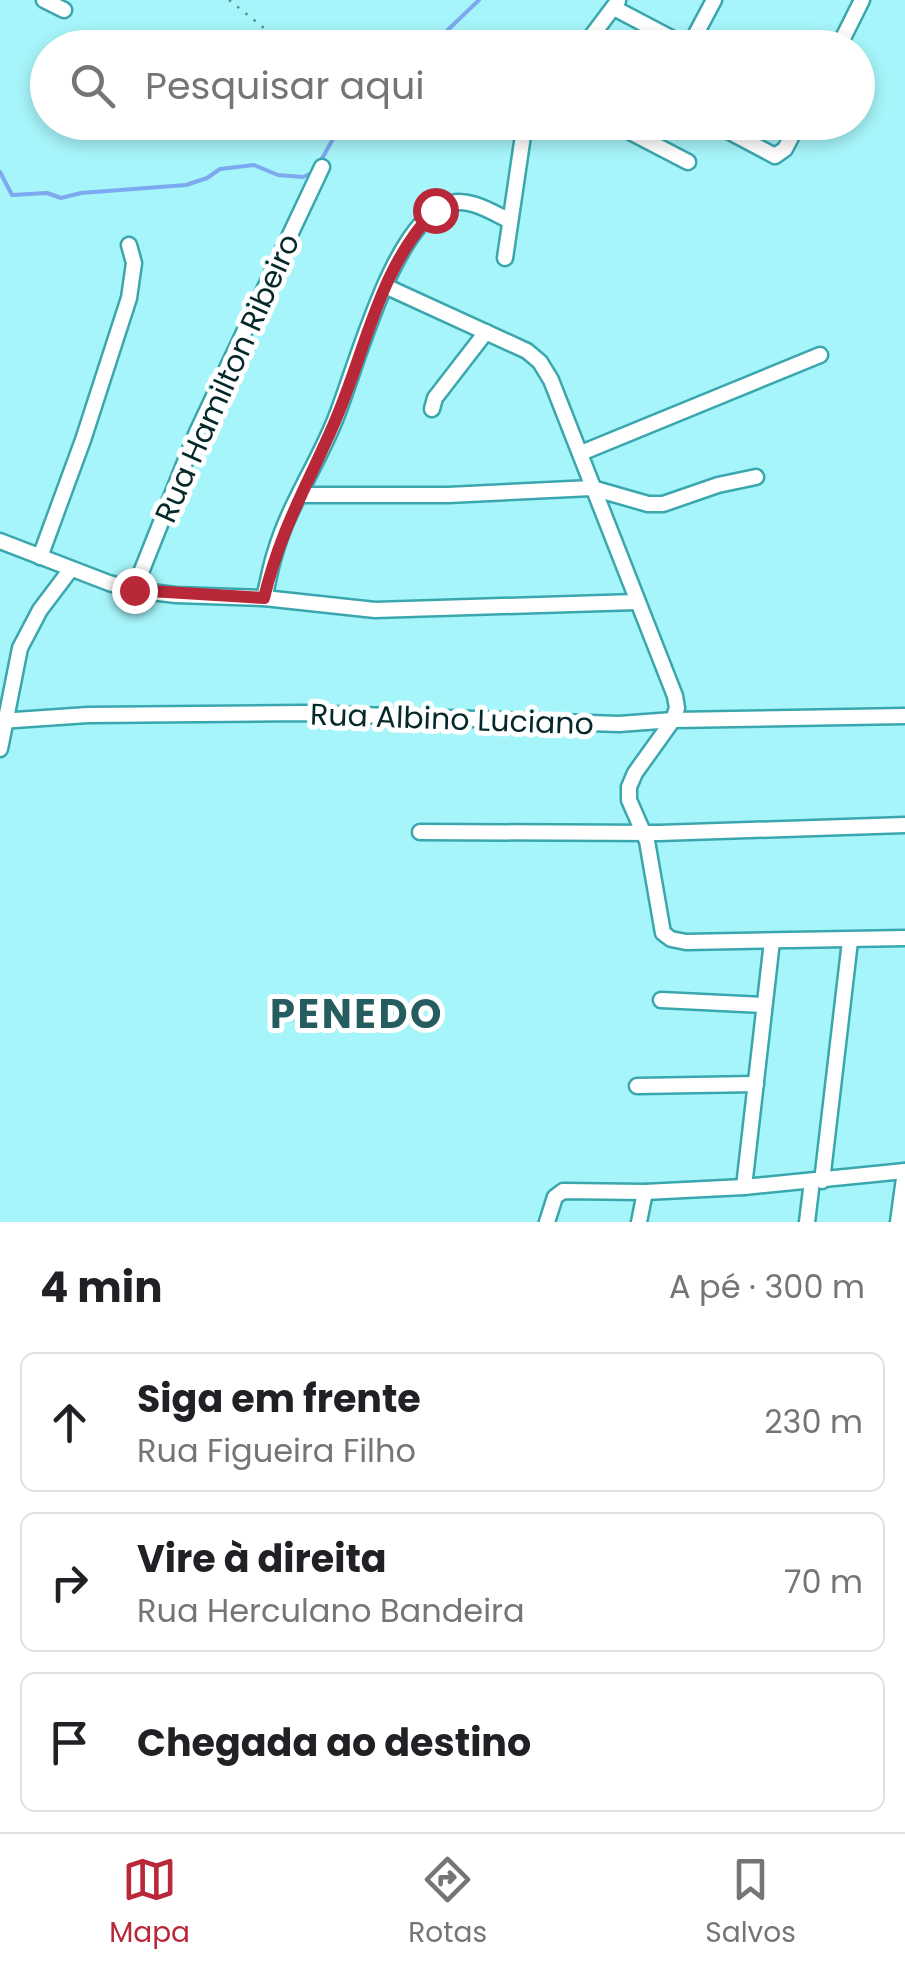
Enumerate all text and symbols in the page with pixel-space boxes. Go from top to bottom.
search box [30,30,875,140]
icon: search [65,58,120,113]
text: Pesquisar aqui [145,59,425,112]
route start [413,188,459,234]
street label: Rua Hamilton Ribeiro [144,227,310,529]
route end [112,568,158,614]
street label: Rua Albino Luciano [309,693,595,745]
district label: PENEDO [270,986,444,1042]
text: 4 min [40,1258,163,1317]
text: A pé · 300 m [669,1264,865,1309]
text: Siga em frente [137,1372,421,1425]
icon: ahead [42,1395,97,1450]
text: 230 m [764,1399,863,1444]
text: Rua Figueira Filho [137,1428,416,1473]
text: Vire à direita [137,1532,387,1585]
icon: right [42,1555,97,1610]
text: 70 m [784,1559,863,1604]
text: Rua Herculano Bandeira [137,1588,525,1633]
icon: arrive [42,1715,97,1770]
text: Chegada ao destino [137,1716,531,1769]
tab: Mapa [109,1852,190,1954]
tab: Rotas [408,1852,487,1954]
tab: Salvos [705,1852,796,1954]

